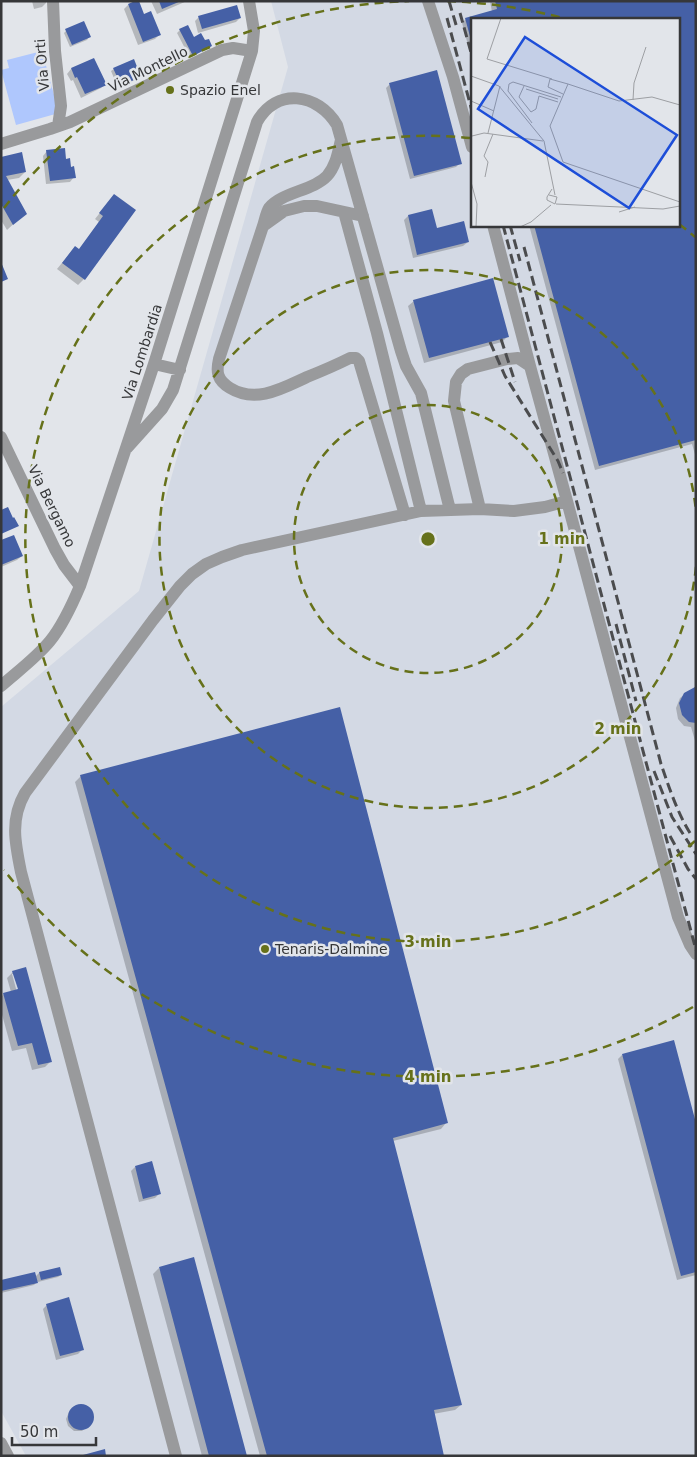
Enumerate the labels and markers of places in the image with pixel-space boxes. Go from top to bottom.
place label: Spazio Enel [180,82,261,98]
marker: Spazio Enel [164,84,176,96]
centre of rings [419,530,437,548]
place label: Tenaris-Dalmine [274,941,388,957]
marker: Tenaris-Dalmine [259,943,271,955]

